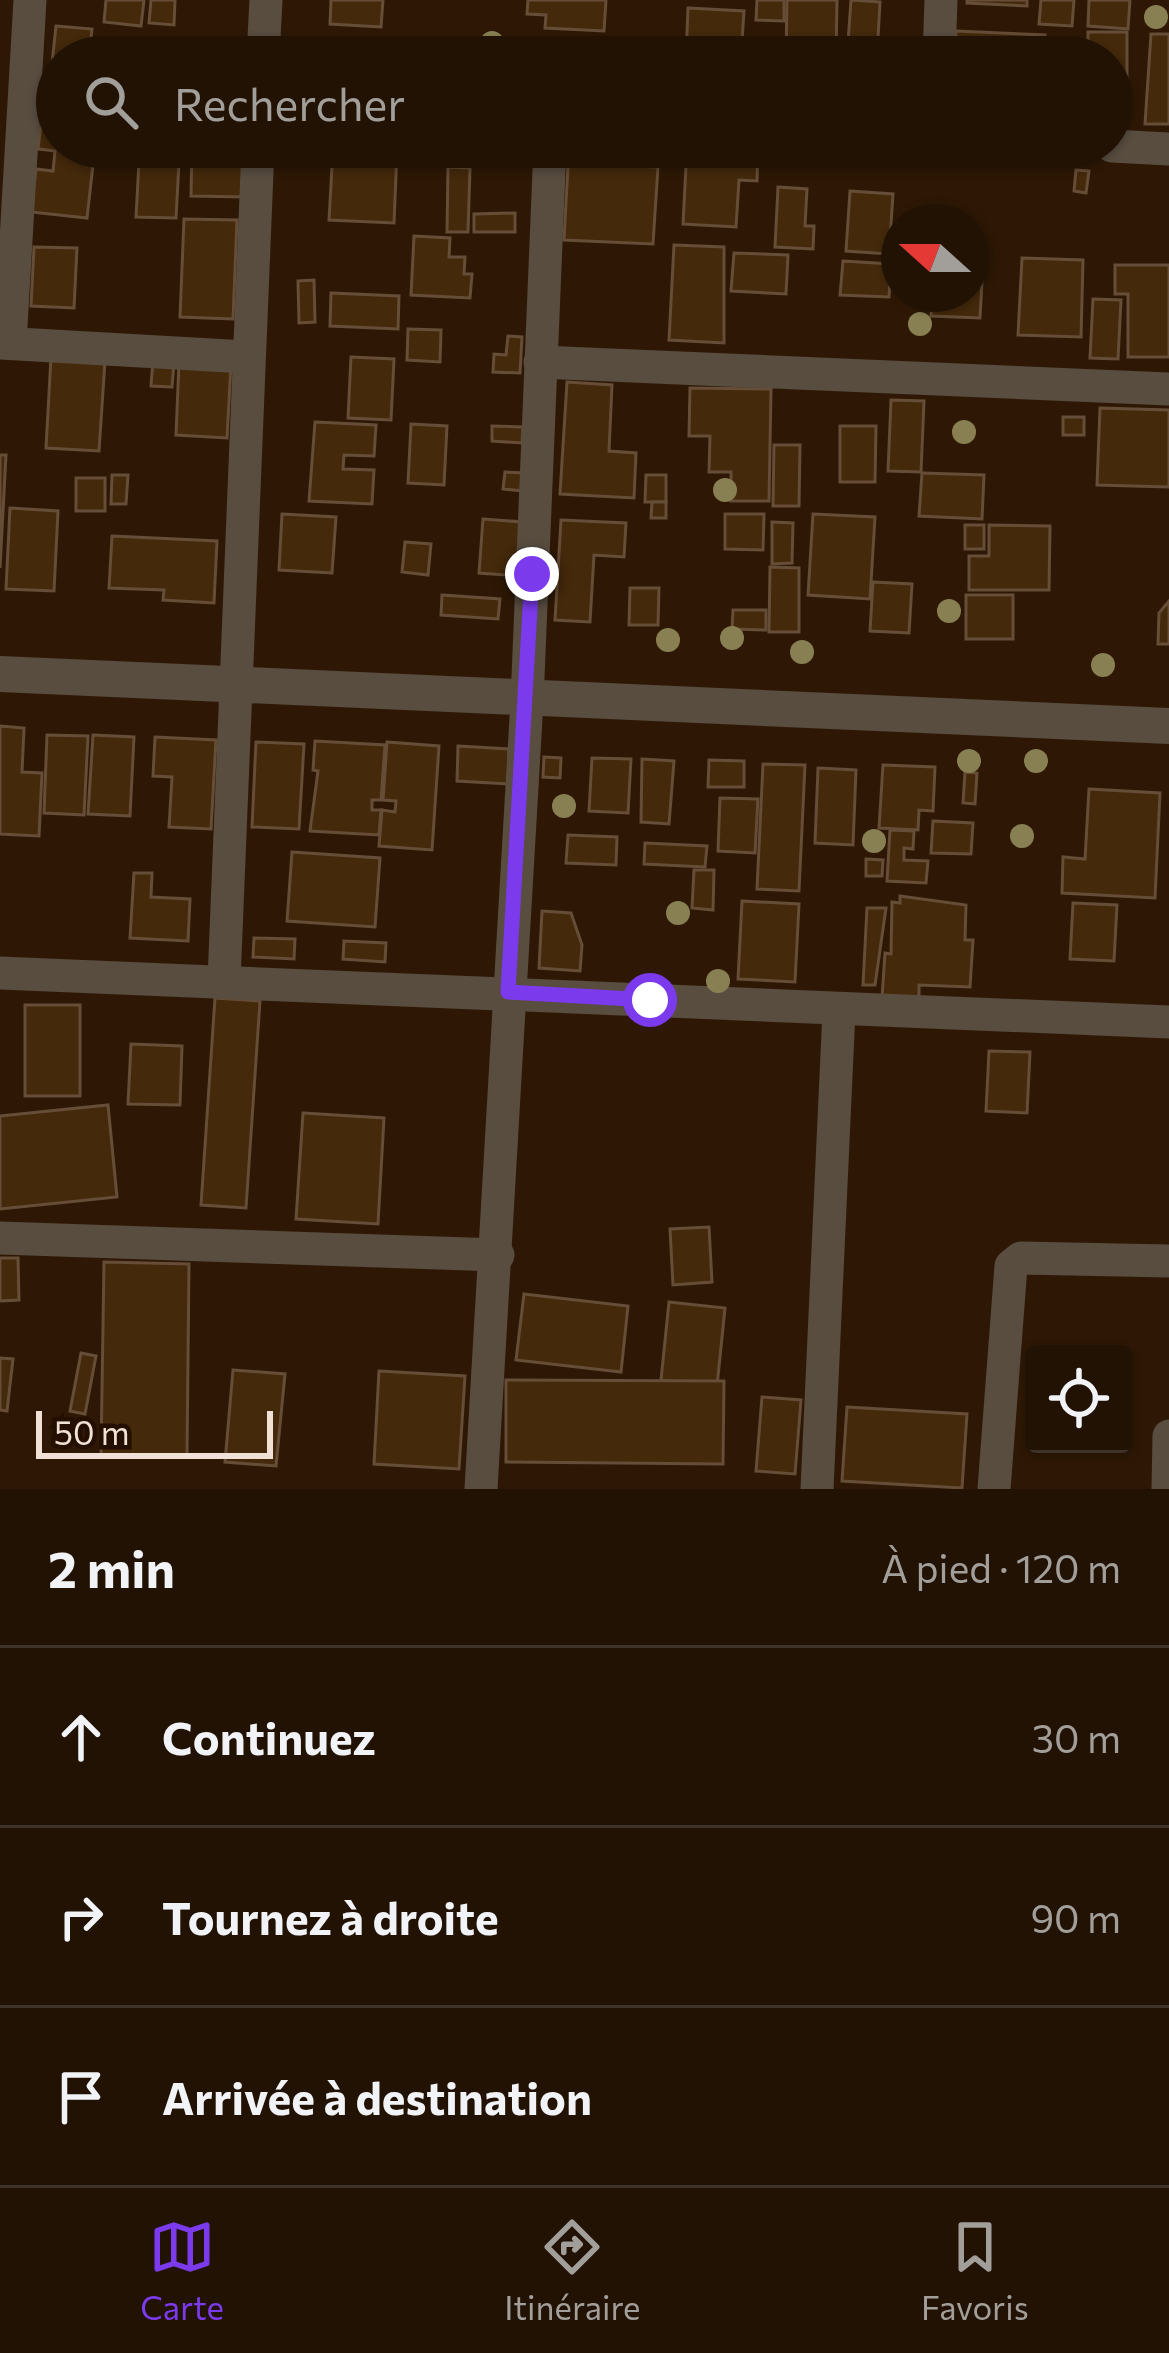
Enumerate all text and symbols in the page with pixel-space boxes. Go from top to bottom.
search box [36,36,1133,168]
icon: search [78,69,144,135]
text: Rechercher [174,75,405,130]
north arrow [881,204,989,312]
route end [505,547,559,601]
route start [623,973,677,1027]
map controls [1025,1345,1133,1453]
button: locate [1025,1345,1133,1453]
scale bar [36,1405,273,1458]
text: 50 m [54,1411,130,1452]
text: 2 min [48,1536,175,1599]
text: À pied · 120 m [881,1543,1121,1591]
icon: ahead [48,1704,114,1770]
text: Continuez [162,1709,376,1764]
text: 30 m [1032,1713,1121,1761]
icon: right [48,1884,114,1950]
text: Tournez à droite [162,1889,499,1944]
text: 90 m [1030,1893,1121,1941]
icon: arrive [48,2064,114,2130]
text: Arrivée à destination [162,2069,592,2124]
tab: Carte [140,2214,224,2327]
tab: Itinéraire [504,2214,641,2327]
tab: Favoris [921,2214,1029,2327]

